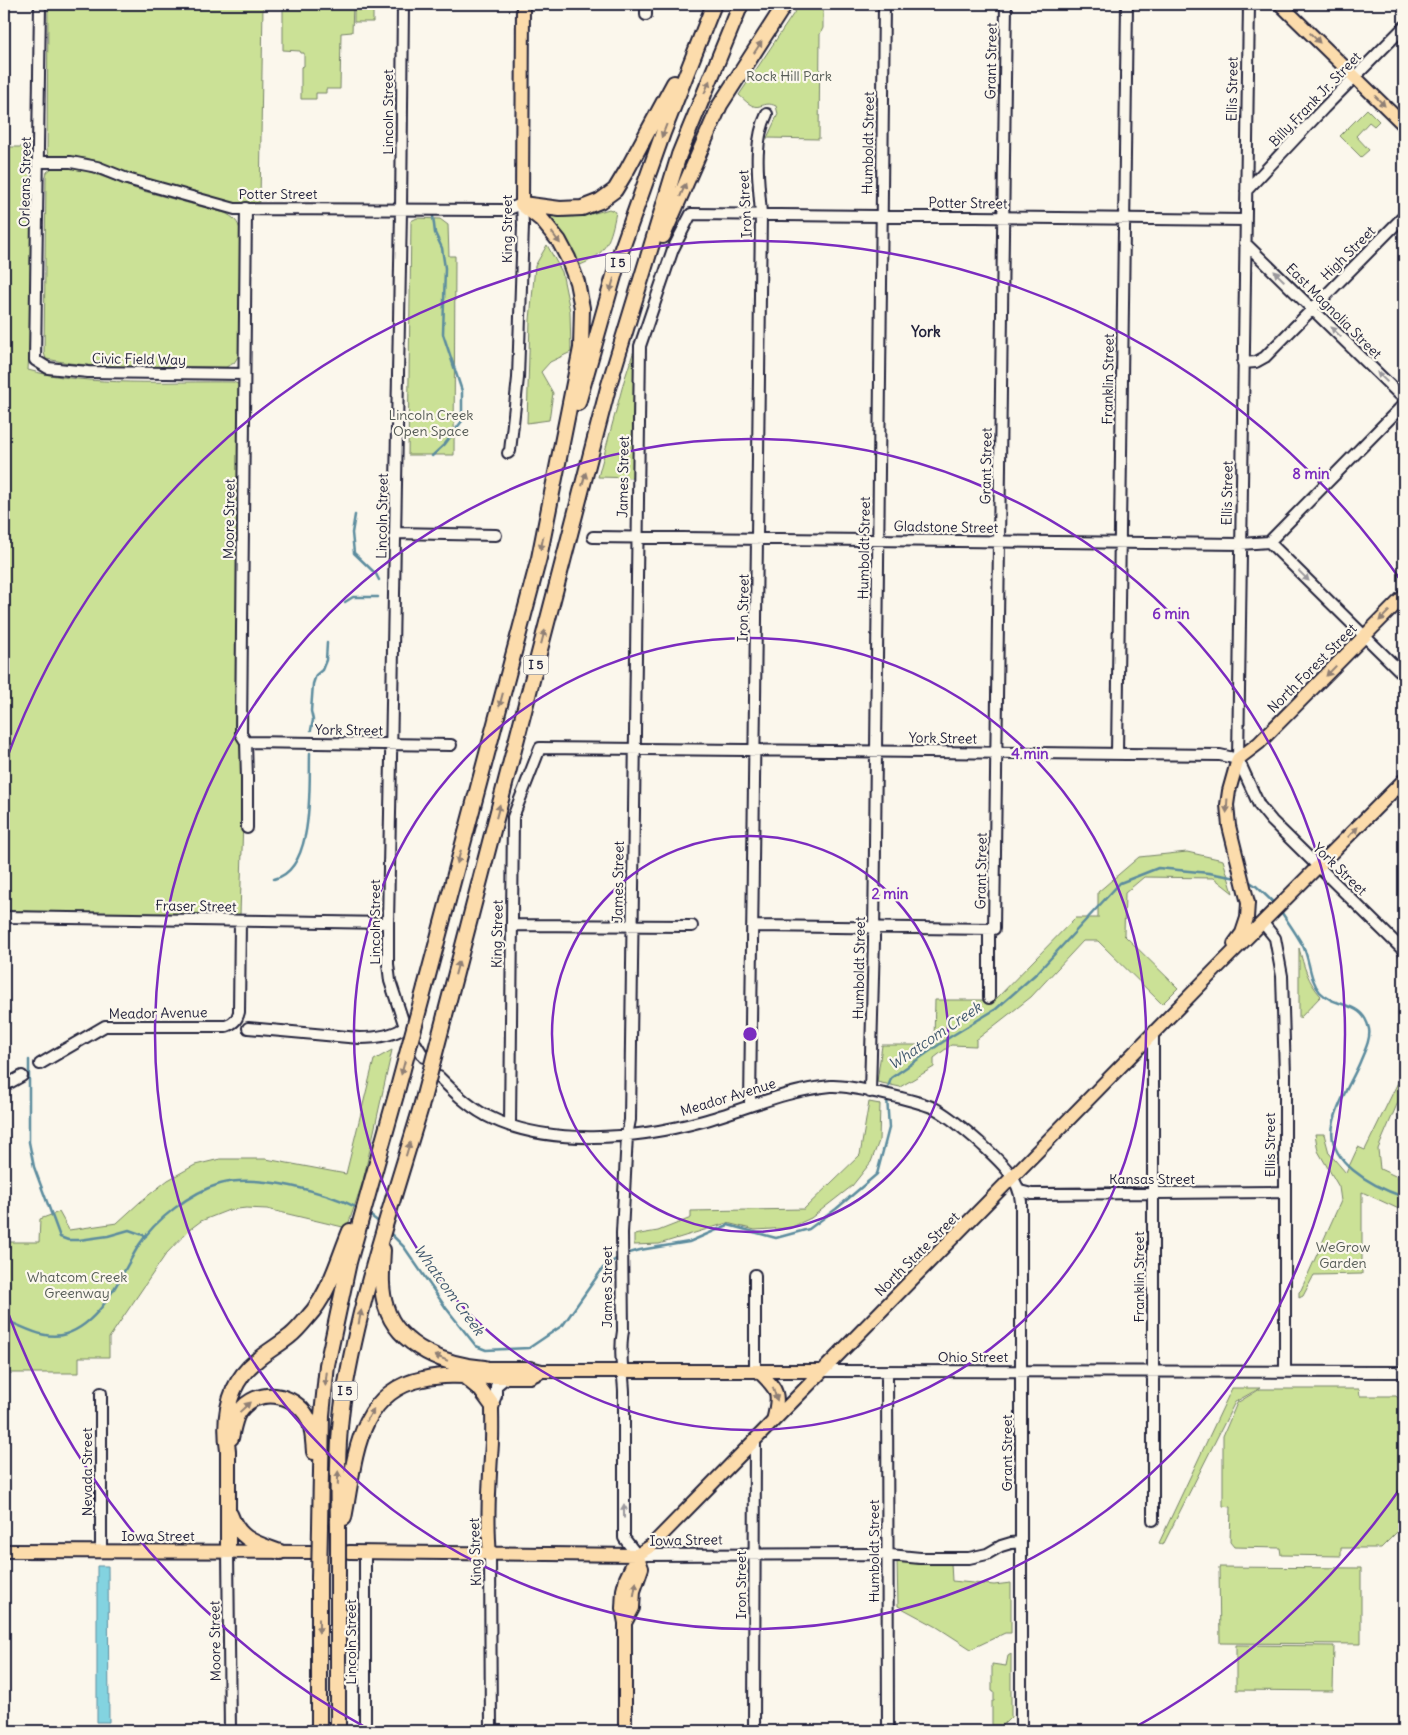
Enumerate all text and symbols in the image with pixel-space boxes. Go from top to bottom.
street label: Grant Street [981,22,1001,100]
one-way arrow [1309,32,1321,44]
one-way arrow [753,40,763,53]
street label: Billy Frank Jr. Street [1265,48,1365,150]
street label: Ellis Street [1222,56,1242,122]
park label: Rock Hill Park [746,67,832,85]
street label: Lincoln Street [379,69,397,155]
one-way arrow [703,79,711,94]
street label: Humboldt Street [858,91,878,195]
one-way arrow [1373,95,1385,107]
one-way arrow [660,124,668,139]
street label: Orleans Street [15,136,35,227]
street label: Iron Street [734,169,756,239]
one-way arrow [679,183,687,197]
street label: Potter Street [238,185,318,203]
street label: Potter Street [928,193,1008,213]
street label: King Street [498,195,516,263]
street label: High Street [1317,222,1379,284]
one-way arrow [551,231,561,245]
road number: I 5 [606,254,630,272]
street label: East Magnolia Street [1282,259,1386,363]
one-way arrow [1273,270,1285,282]
one-way arrow [607,278,615,293]
district label: York [910,322,941,341]
one-way arrow [1330,326,1342,338]
street label: Franklin Street [1098,333,1118,425]
street label: Civic Field Way [92,349,186,369]
one-way arrow [1376,371,1388,383]
park label: Lincoln Creek Open Space [389,406,473,440]
street label: Grant Street [976,427,996,505]
street label: James Street [613,436,633,518]
street label: Ellis Street [1217,460,1237,526]
text: 8 min [1292,464,1330,483]
one-way arrow [580,472,588,487]
street label: Lincoln Street [372,473,392,559]
street label: Moore Street [219,478,239,559]
street label: Humboldt Street [854,496,874,600]
street label: Gladstone Street [893,517,999,537]
one-way arrow [538,535,546,550]
one-way arrow [1297,570,1309,582]
street label: Iron Street [733,573,753,642]
text: 6 min [1152,604,1190,623]
one-way arrow [1379,610,1391,622]
street label: North Forest Street [1264,619,1361,716]
one-way arrow [540,629,548,644]
road number: I 5 [524,656,548,674]
one-way arrow [1325,665,1337,677]
one-way arrow [497,692,505,708]
street label: York Street [315,720,384,740]
street label: York Street [909,728,978,748]
text: 4 min [1011,744,1049,763]
one-way arrow [1223,799,1231,815]
one-way arrow [494,803,502,818]
one-way arrow [1347,826,1359,838]
street label: Grant Street [971,832,991,910]
street label: York Street [1309,839,1371,899]
street label: James Street [608,841,628,923]
one-way arrow [455,850,463,865]
street label: Lincoln Street [366,879,384,965]
text: 2 min [872,884,909,903]
street label: Fraser Street [155,896,237,916]
street label: King Street [487,899,507,968]
street label: Humboldt Street [849,916,869,1020]
one-way arrow [453,961,461,976]
water label: Whatcom Creek [885,997,986,1074]
street label: Meador Avenue [108,1003,208,1023]
centre of rings [741,1025,759,1043]
one-way arrow [399,1060,407,1075]
street label: Meador Avenue [678,1074,778,1120]
street label: Ellis Street [1261,1112,1279,1177]
one-way arrow [405,1141,413,1156]
street label: Kansas Street [1109,1170,1195,1188]
street label: North State Street [871,1208,963,1300]
street label: Franklin Street [1130,1231,1148,1323]
park label: WeGrow Garden [1316,1238,1370,1272]
water label: Whatcom Creek [410,1240,490,1340]
street label: James Street [598,1246,616,1328]
park label: Whatcom Creek Greenway [27,1268,127,1302]
one-way arrow [356,1309,364,1325]
street label: Ohio Street [938,1348,1009,1366]
one-way arrow [433,1354,448,1362]
one-way arrow [322,1371,330,1387]
road number: I 5 [332,1382,358,1400]
one-way arrow [772,1387,780,1402]
one-way arrow [239,1401,251,1413]
one-way arrow [366,1408,375,1422]
street label: Grant Street [998,1414,1016,1492]
street label: Nevada Street [78,1427,96,1516]
one-way arrow [334,1469,342,1485]
street label: Humboldt Street [865,1499,883,1602]
one-way arrow [620,1503,628,1519]
street label: King Street [465,1517,485,1586]
street label: Iowa Street [121,1527,195,1545]
street label: Iowa Street [649,1530,723,1550]
street label: Iron Street [732,1551,750,1619]
one-way arrow [632,1581,640,1597]
street label: Lincoln Street [342,1599,360,1685]
street label: Moore Street [205,1600,225,1681]
one-way arrow [315,1619,323,1635]

